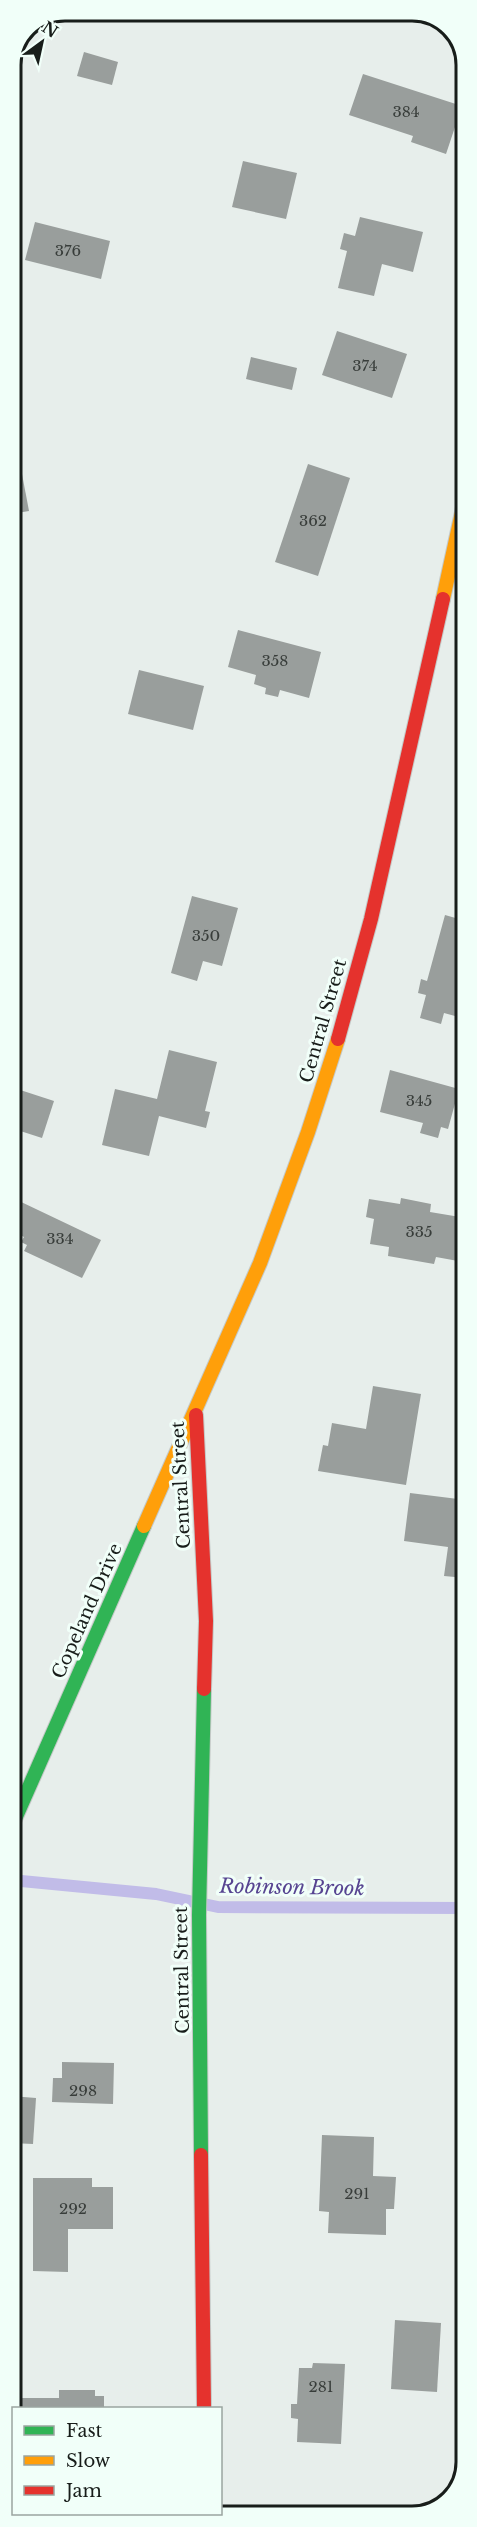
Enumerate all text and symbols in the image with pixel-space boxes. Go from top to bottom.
north arrow [12,12,72,72]
text: N [38,17,62,42]
house number: 384 [392,102,420,121]
house number: 376 [55,241,81,260]
house number: 374 [352,356,378,375]
house number: 362 [299,511,327,530]
house number: 358 [262,651,288,670]
house number: 350 [192,926,220,945]
street label: Central Street [295,956,351,1085]
house number: 345 [406,1091,432,1110]
house number: 335 [405,1222,433,1241]
house number: 334 [46,1229,74,1248]
street label: Central Street [167,1420,195,1549]
street label: Copeland Drive [47,1540,127,1682]
water label: Robinson Brook [218,1874,365,1900]
street label: Central Street [170,1906,194,2034]
house number: 298 [69,2081,97,2100]
house number: 291 [344,2184,370,2203]
house number: 292 [59,2199,87,2218]
house number: 281 [308,2377,334,2396]
legend [12,2407,222,2515]
text: Fast [66,2420,103,2442]
text: Slow [66,2450,111,2472]
text: Jam [64,2480,102,2502]

